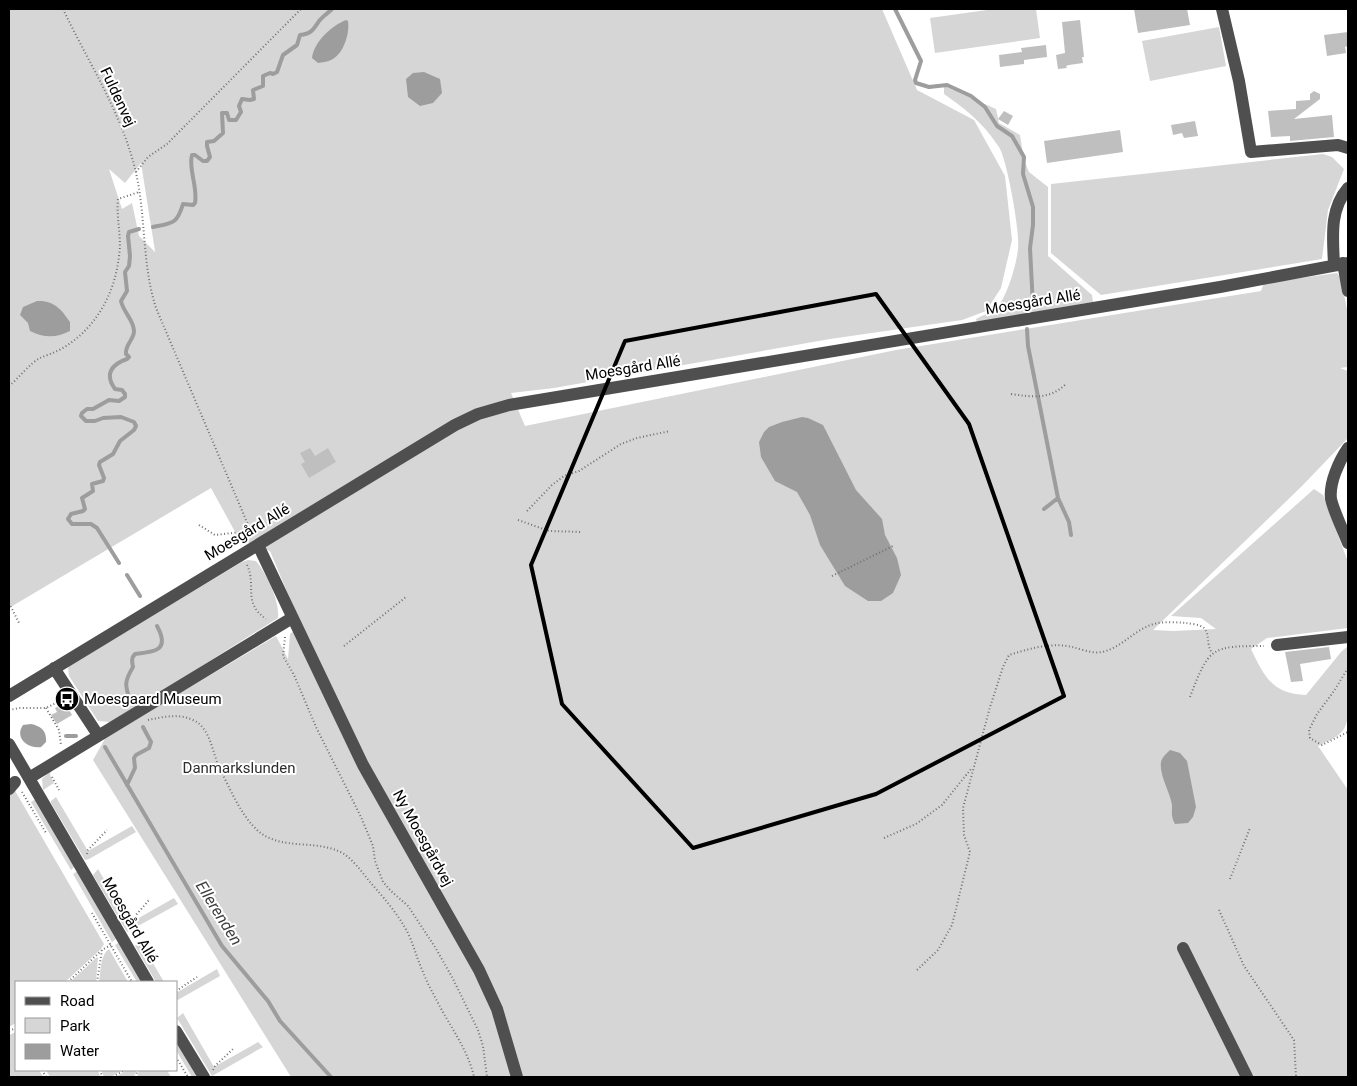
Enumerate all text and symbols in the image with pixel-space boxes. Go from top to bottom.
street label: Fuldenvej [96,64,140,130]
street label: Moesgård Allé [984,286,1082,318]
street label: Moesgård Allé [584,352,682,384]
street label: Moesgård Allé [201,500,293,564]
bus stop icon: Moesgaard Museum [54,686,80,712]
place label: Moesgaard Museum [84,690,222,708]
park label: Danmarkslunden [183,759,295,777]
street label: Ny Moesgårdvej [389,787,457,889]
street label: Moesgård Allé [98,874,162,966]
water label: Ellerenden [192,877,246,949]
legend [15,981,178,1071]
text: Road [60,992,94,1010]
text: Park [60,1017,91,1035]
text: Water [60,1042,99,1060]

